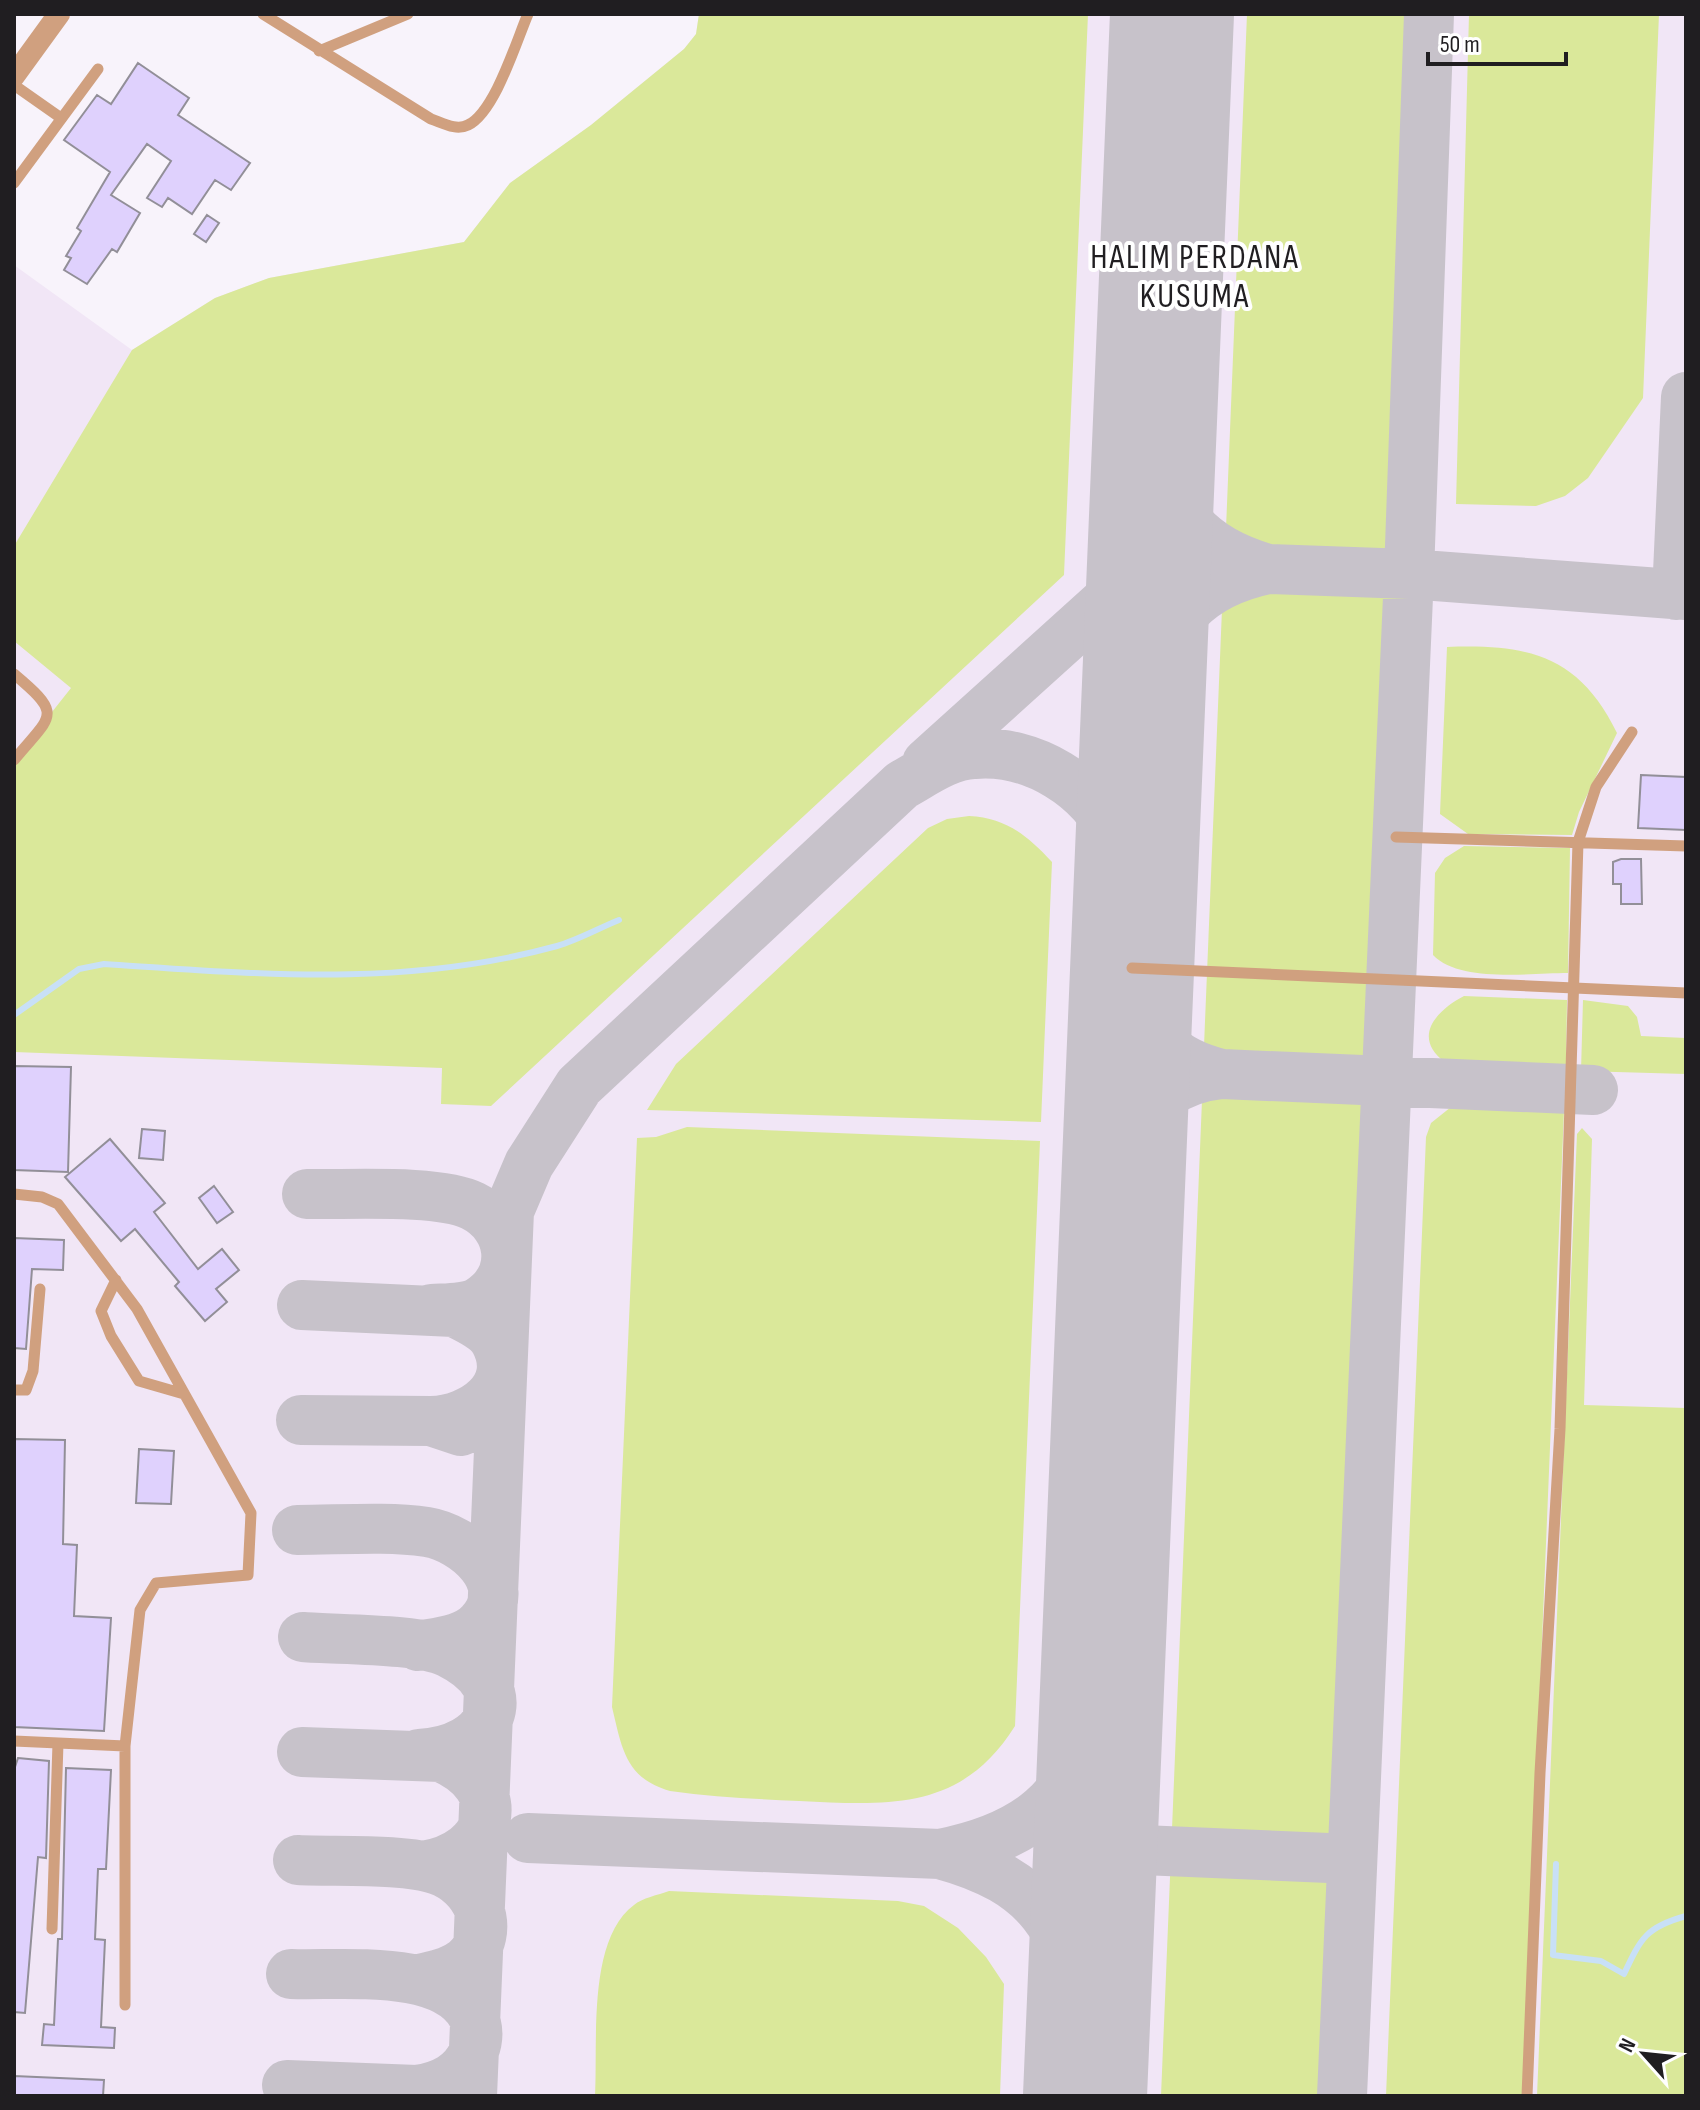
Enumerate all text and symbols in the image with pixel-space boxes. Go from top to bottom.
scale bar [1428,16,1566,66]
text: 50 m [1440,30,1480,59]
district label: HALIM PERDANA KUSUMA [1090,237,1300,317]
north arrow [1604,2014,1684,2094]
text: N [1613,2034,1642,2057]

